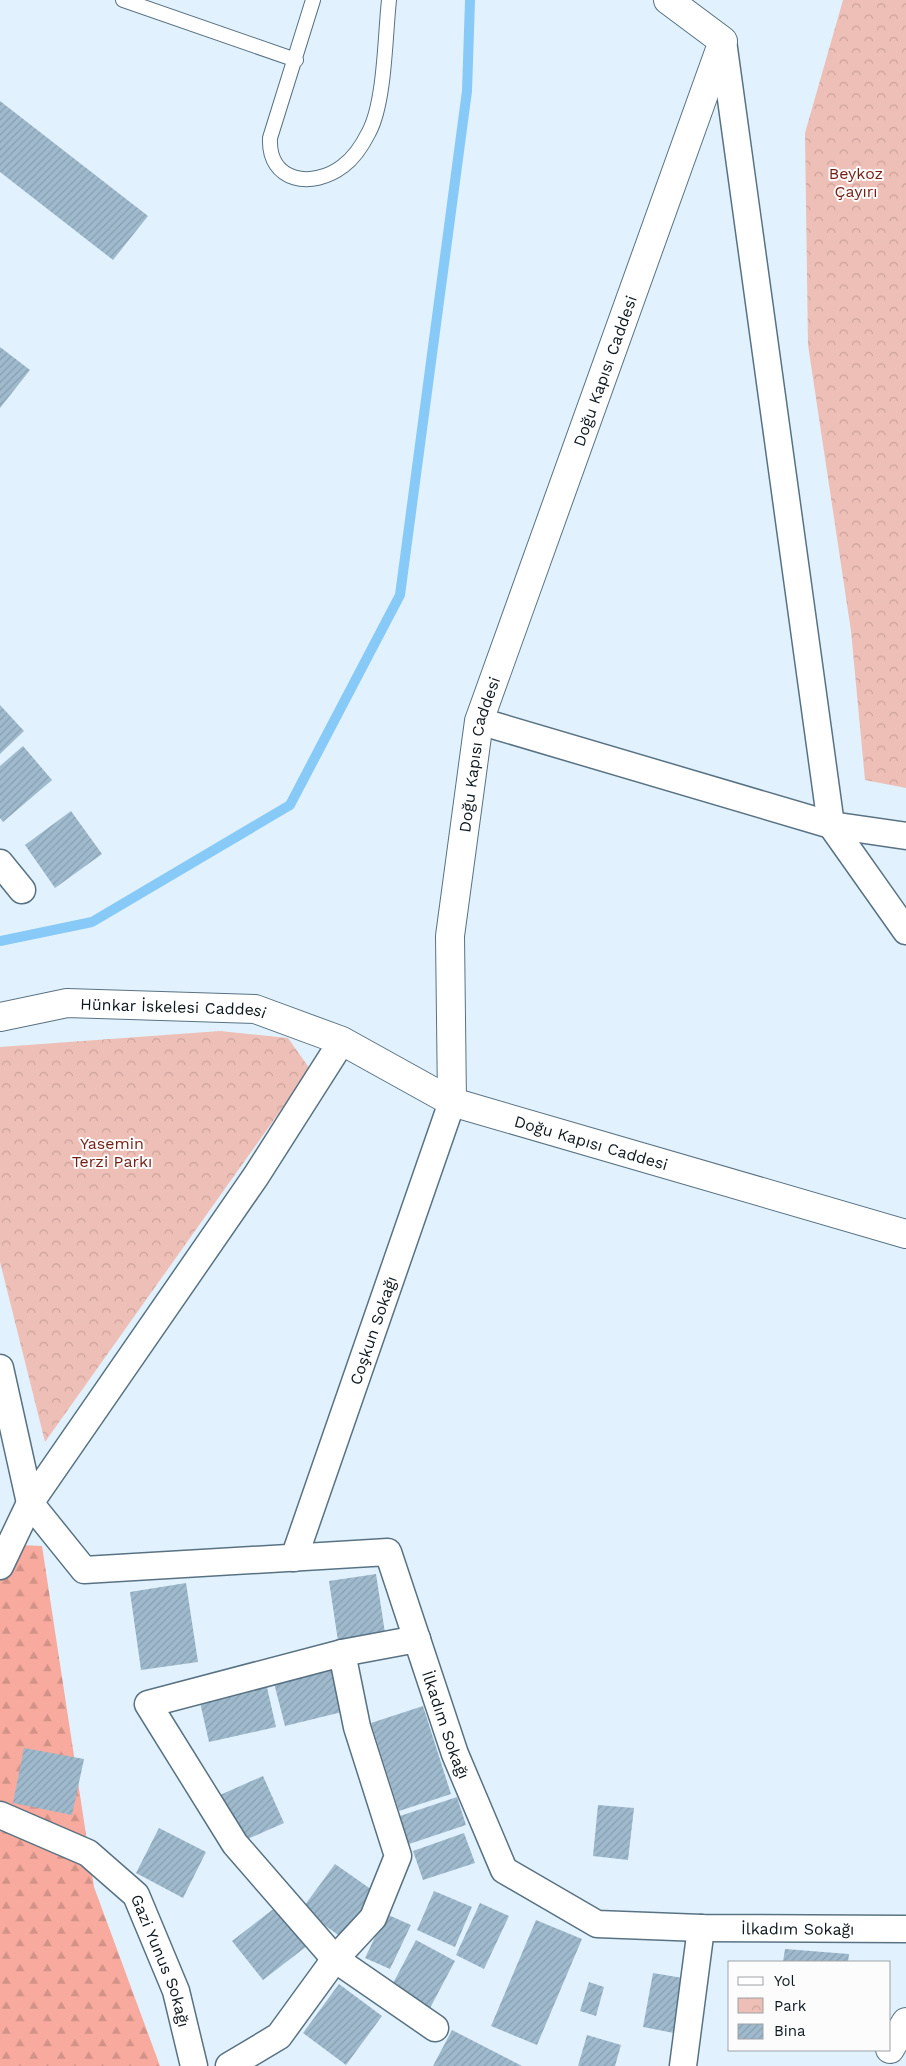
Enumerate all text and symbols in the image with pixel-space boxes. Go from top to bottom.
park label: Beykoz Çayırı [829,164,883,201]
street label: Doğu Kapısı Caddesi [569,293,641,449]
street label: Doğu Kapısı Caddesi [455,674,504,834]
street label: Hünkar İskelesi Caddesi [80,994,269,1022]
street label: Doğu Kapısı Caddesi [512,1112,670,1174]
park label: Yasemin Terzi Parkı [72,1134,152,1171]
street label: Coşkun Sokağı [346,1273,401,1387]
street label: İlkadım Sokağı [418,1668,473,1782]
street label: Gazi Yunus Sokağı [127,1892,193,2029]
street label: İlkadım Sokağı [741,1919,854,1939]
legend [728,1961,891,2051]
text: Yol [774,1972,796,1990]
text: Park [774,1997,807,2015]
text: Bina [774,2022,806,2040]

